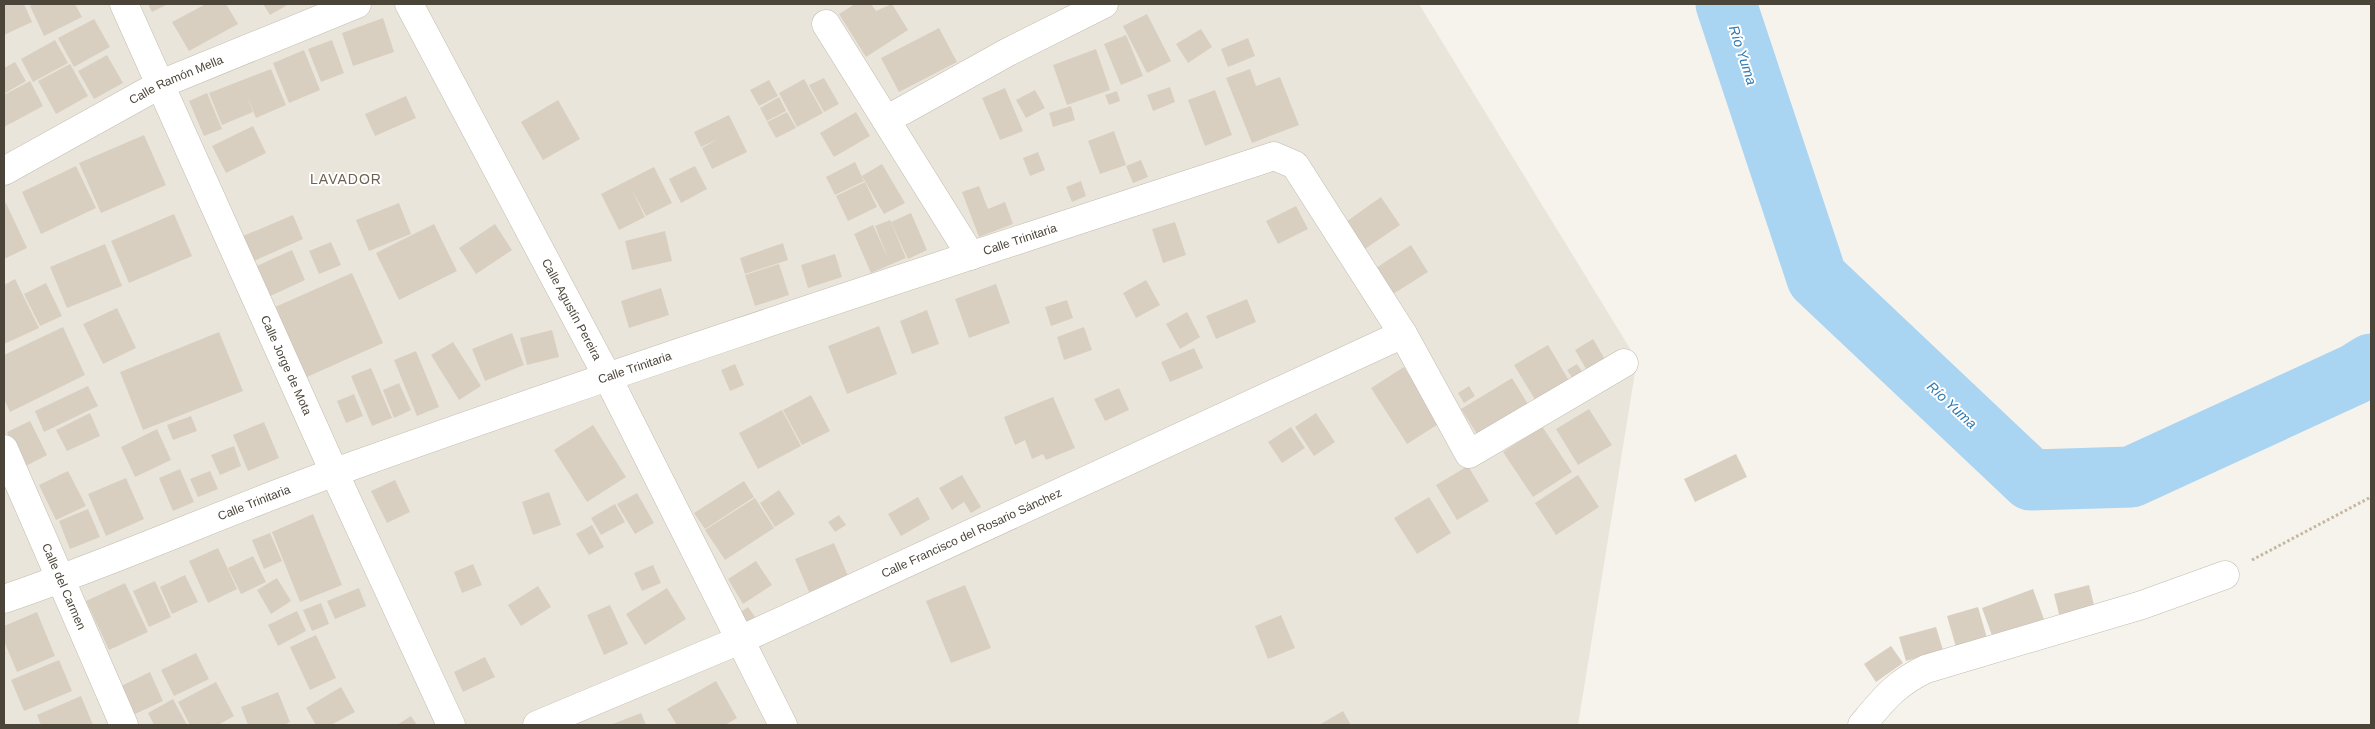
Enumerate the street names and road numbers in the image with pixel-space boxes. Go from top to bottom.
street label: Calle Ramón Mella [127,52,225,107]
street label: Calle Trinitaria [981,221,1059,258]
street label: Calle Agustín Pereira [539,256,604,363]
street label: Calle Jorge de Mota [258,313,315,418]
street label: Calle Trinitaria [596,349,674,387]
street label: Calle Trinitaria [216,482,293,523]
street label: Calle Francisco del Rosario Sánchez [879,486,1064,581]
street label: Calle del Carmen [39,541,89,632]

